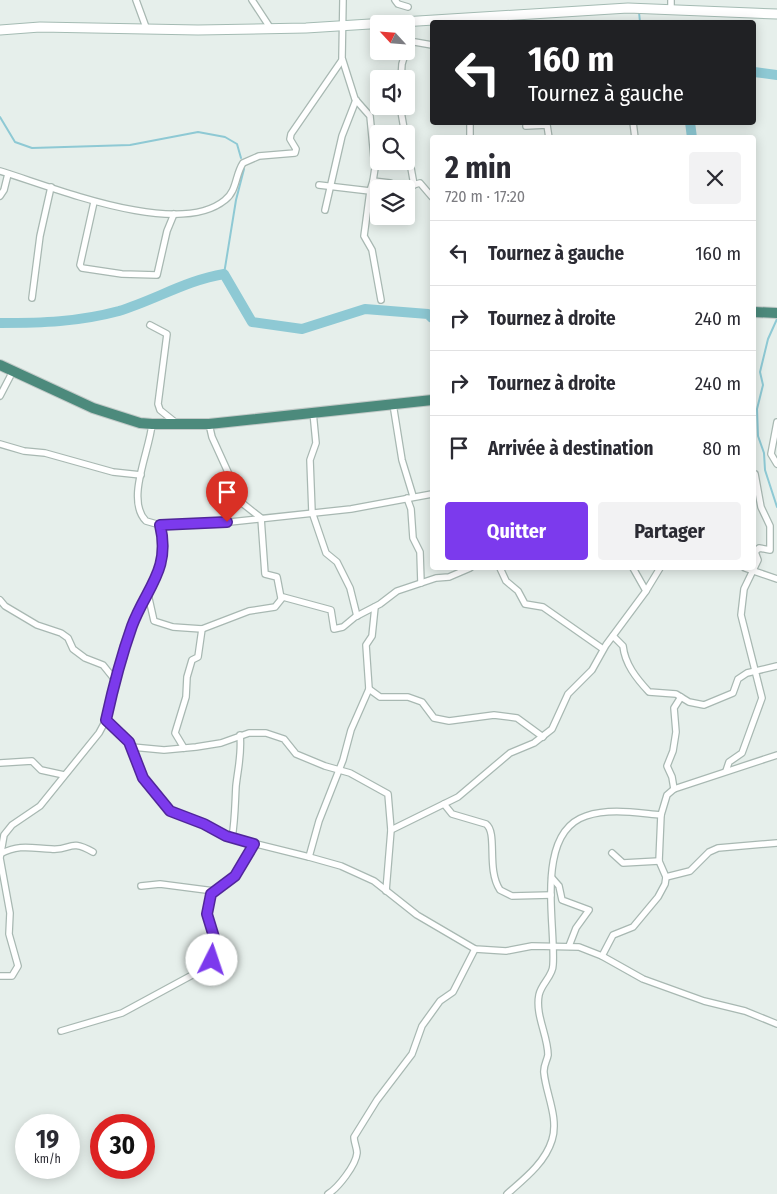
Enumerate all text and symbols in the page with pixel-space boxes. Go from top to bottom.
north arrow [370,15,415,60]
map controls [370,15,415,225]
text: 160 m [528,38,614,80]
icon: left [445,40,510,105]
button: sound [370,70,415,115]
text: Tournez à gauche [528,80,684,107]
button: search [370,125,415,170]
text: 2 min [445,150,512,186]
button: close [689,152,741,204]
button: layers [370,180,415,225]
text: 720 m · 17:20 [445,187,525,206]
icon: left [445,239,473,267]
text: Tournez à gauche [488,242,624,265]
text: 160 m [695,242,741,265]
icon: right [445,304,473,332]
text: Tournez à droite [488,307,616,330]
text: 240 m [695,307,741,330]
icon: right [445,369,473,397]
text: Tournez à droite [488,372,616,395]
text: 240 m [695,372,741,395]
icon: arrive [445,434,473,462]
text: Arrivée à destination [488,437,654,460]
text: 80 m [703,437,741,460]
pin [206,471,248,522]
icon: arrive [213,478,241,506]
button: Quitter [445,502,588,560]
button: Partager [598,502,741,560]
position arrow [185,933,237,985]
speed limit sign: 30 [90,1114,155,1179]
text: 19 [36,1125,59,1155]
text: km/h [34,1152,61,1166]

